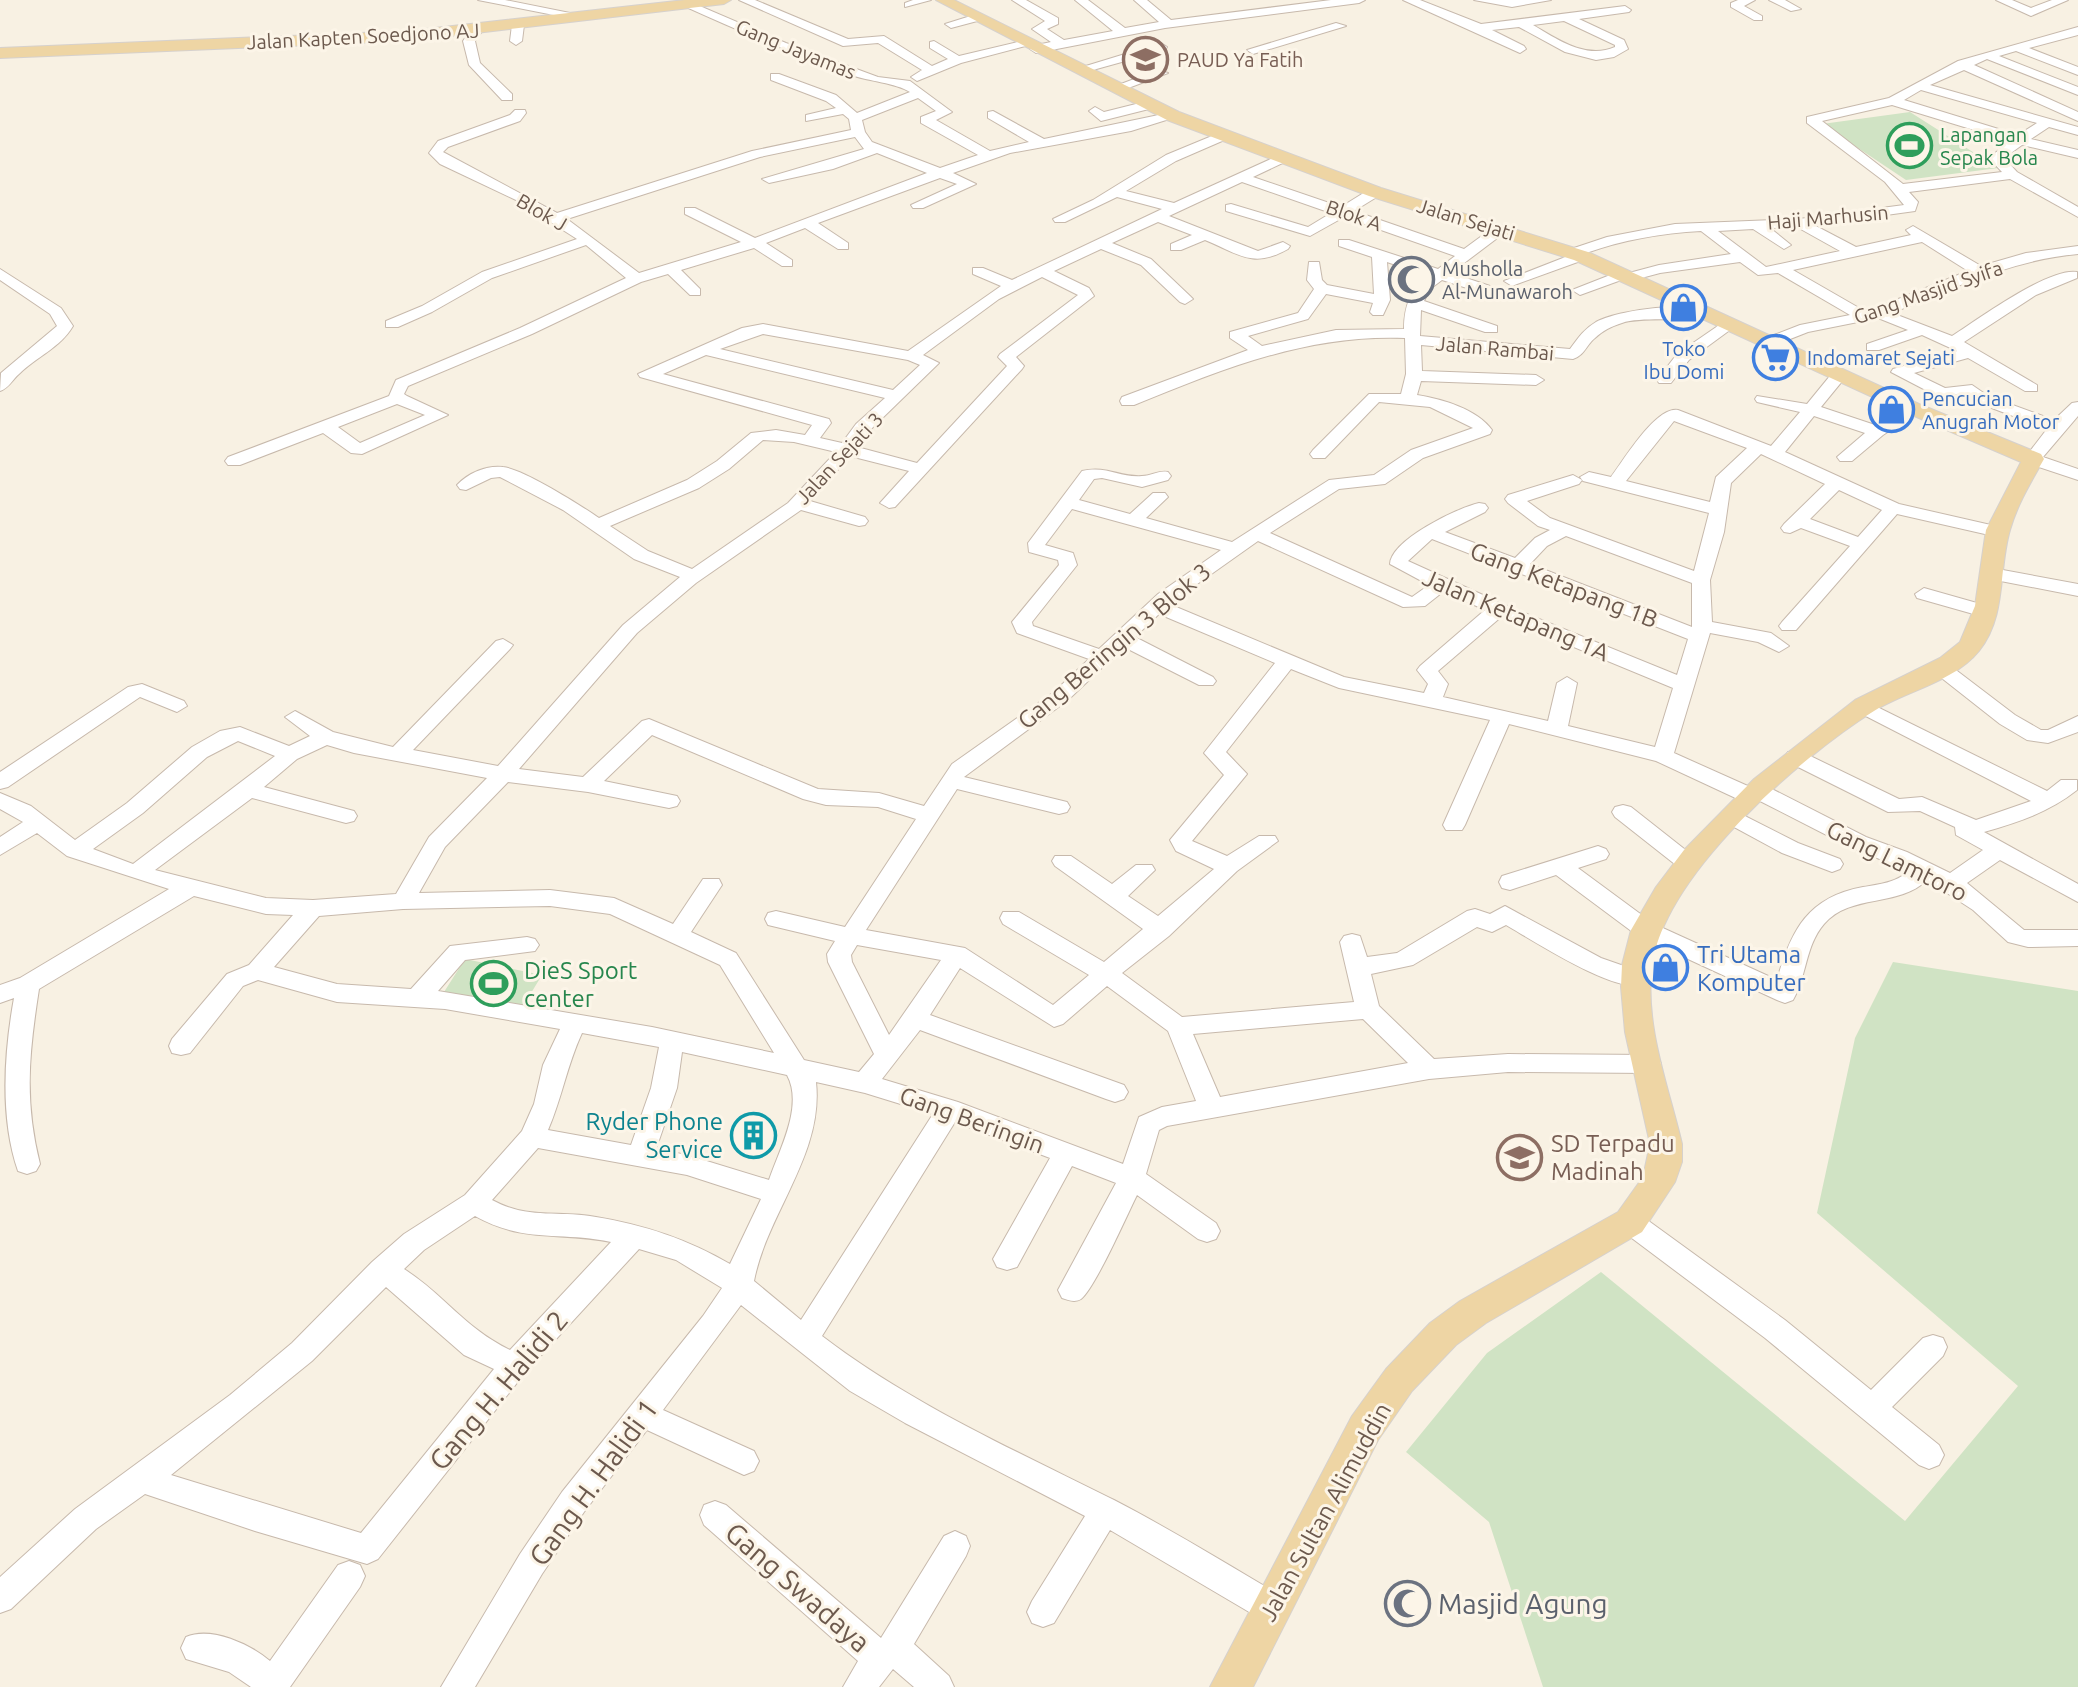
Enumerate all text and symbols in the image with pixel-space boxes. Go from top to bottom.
street label: Gang Jayamas [733,15,859,83]
street label: Jalan Kapten Soedjono AJ [246,18,480,54]
school or university icon: PAUD Ya Fatih [1122,35,1170,83]
place label: PAUD Ya Fatih [1177,48,1303,71]
sports icon: Lapangan Sepak Bola [1885,122,1933,170]
place label: Lapangan Sepak Bola [1940,123,2038,169]
street label: Blok J [513,188,571,236]
street label: Jalan Sejati [1414,193,1518,245]
street label: Blok A [1323,195,1385,235]
street label: Haji Marhusin [1766,200,1890,234]
mosque icon: Musholla Al-Munawaroh [1387,255,1435,303]
street label: Gang Masjid Syifa [1851,256,2005,328]
place label: Musholla Al-Munawaroh [1442,257,1573,303]
shop icon: Toko Ibu Domi [1660,284,1708,332]
street label: Jalan Rambai [1435,331,1555,365]
supermarket icon: Indomaret Sejati [1752,333,1800,381]
place label: Toko Ibu Domi [1644,337,1724,383]
place label: Indomaret Sejati [1807,346,1955,369]
shop icon: Pencucian Anugrah Motor [1867,386,1915,434]
place label: Pencucian Anugrah Motor [1922,387,2060,433]
street label: Jalan Sejati 3 [791,407,887,509]
street label: Gang Ketapang 1B [1466,537,1662,633]
street label: Gang Beringin 3 Blok 3 [1012,558,1216,734]
street label: Jalan Ketapang 1A [1419,564,1614,667]
street label: Gang Lamtoro [1822,815,1972,907]
place label: Tri Utama Komputer [1697,941,1806,996]
shop icon: Tri Utama Komputer [1642,944,1690,992]
place label: DieS Sport center [524,957,638,1012]
sports icon: DieS Sport center [469,960,517,1008]
street label: Gang Beringin [896,1081,1048,1159]
place label: Ryder Phone Service [586,1108,723,1163]
building icon: Ryder Phone Service [730,1111,778,1159]
place label: SD Terpadu Madinah [1551,1130,1675,1185]
school or university icon: SD Terpadu Madinah [1496,1133,1544,1181]
street label: Gang H. Halidi 2 [423,1304,573,1476]
street label: Gang H. Halidi 1 [522,1393,664,1571]
street label: Jalan Sultan Alimuddin [1254,1398,1396,1626]
street label: Gang Swadaya [720,1516,876,1658]
mosque icon: Masjid Agung [1383,1579,1431,1627]
place label: Masjid Agung [1438,1588,1608,1619]

